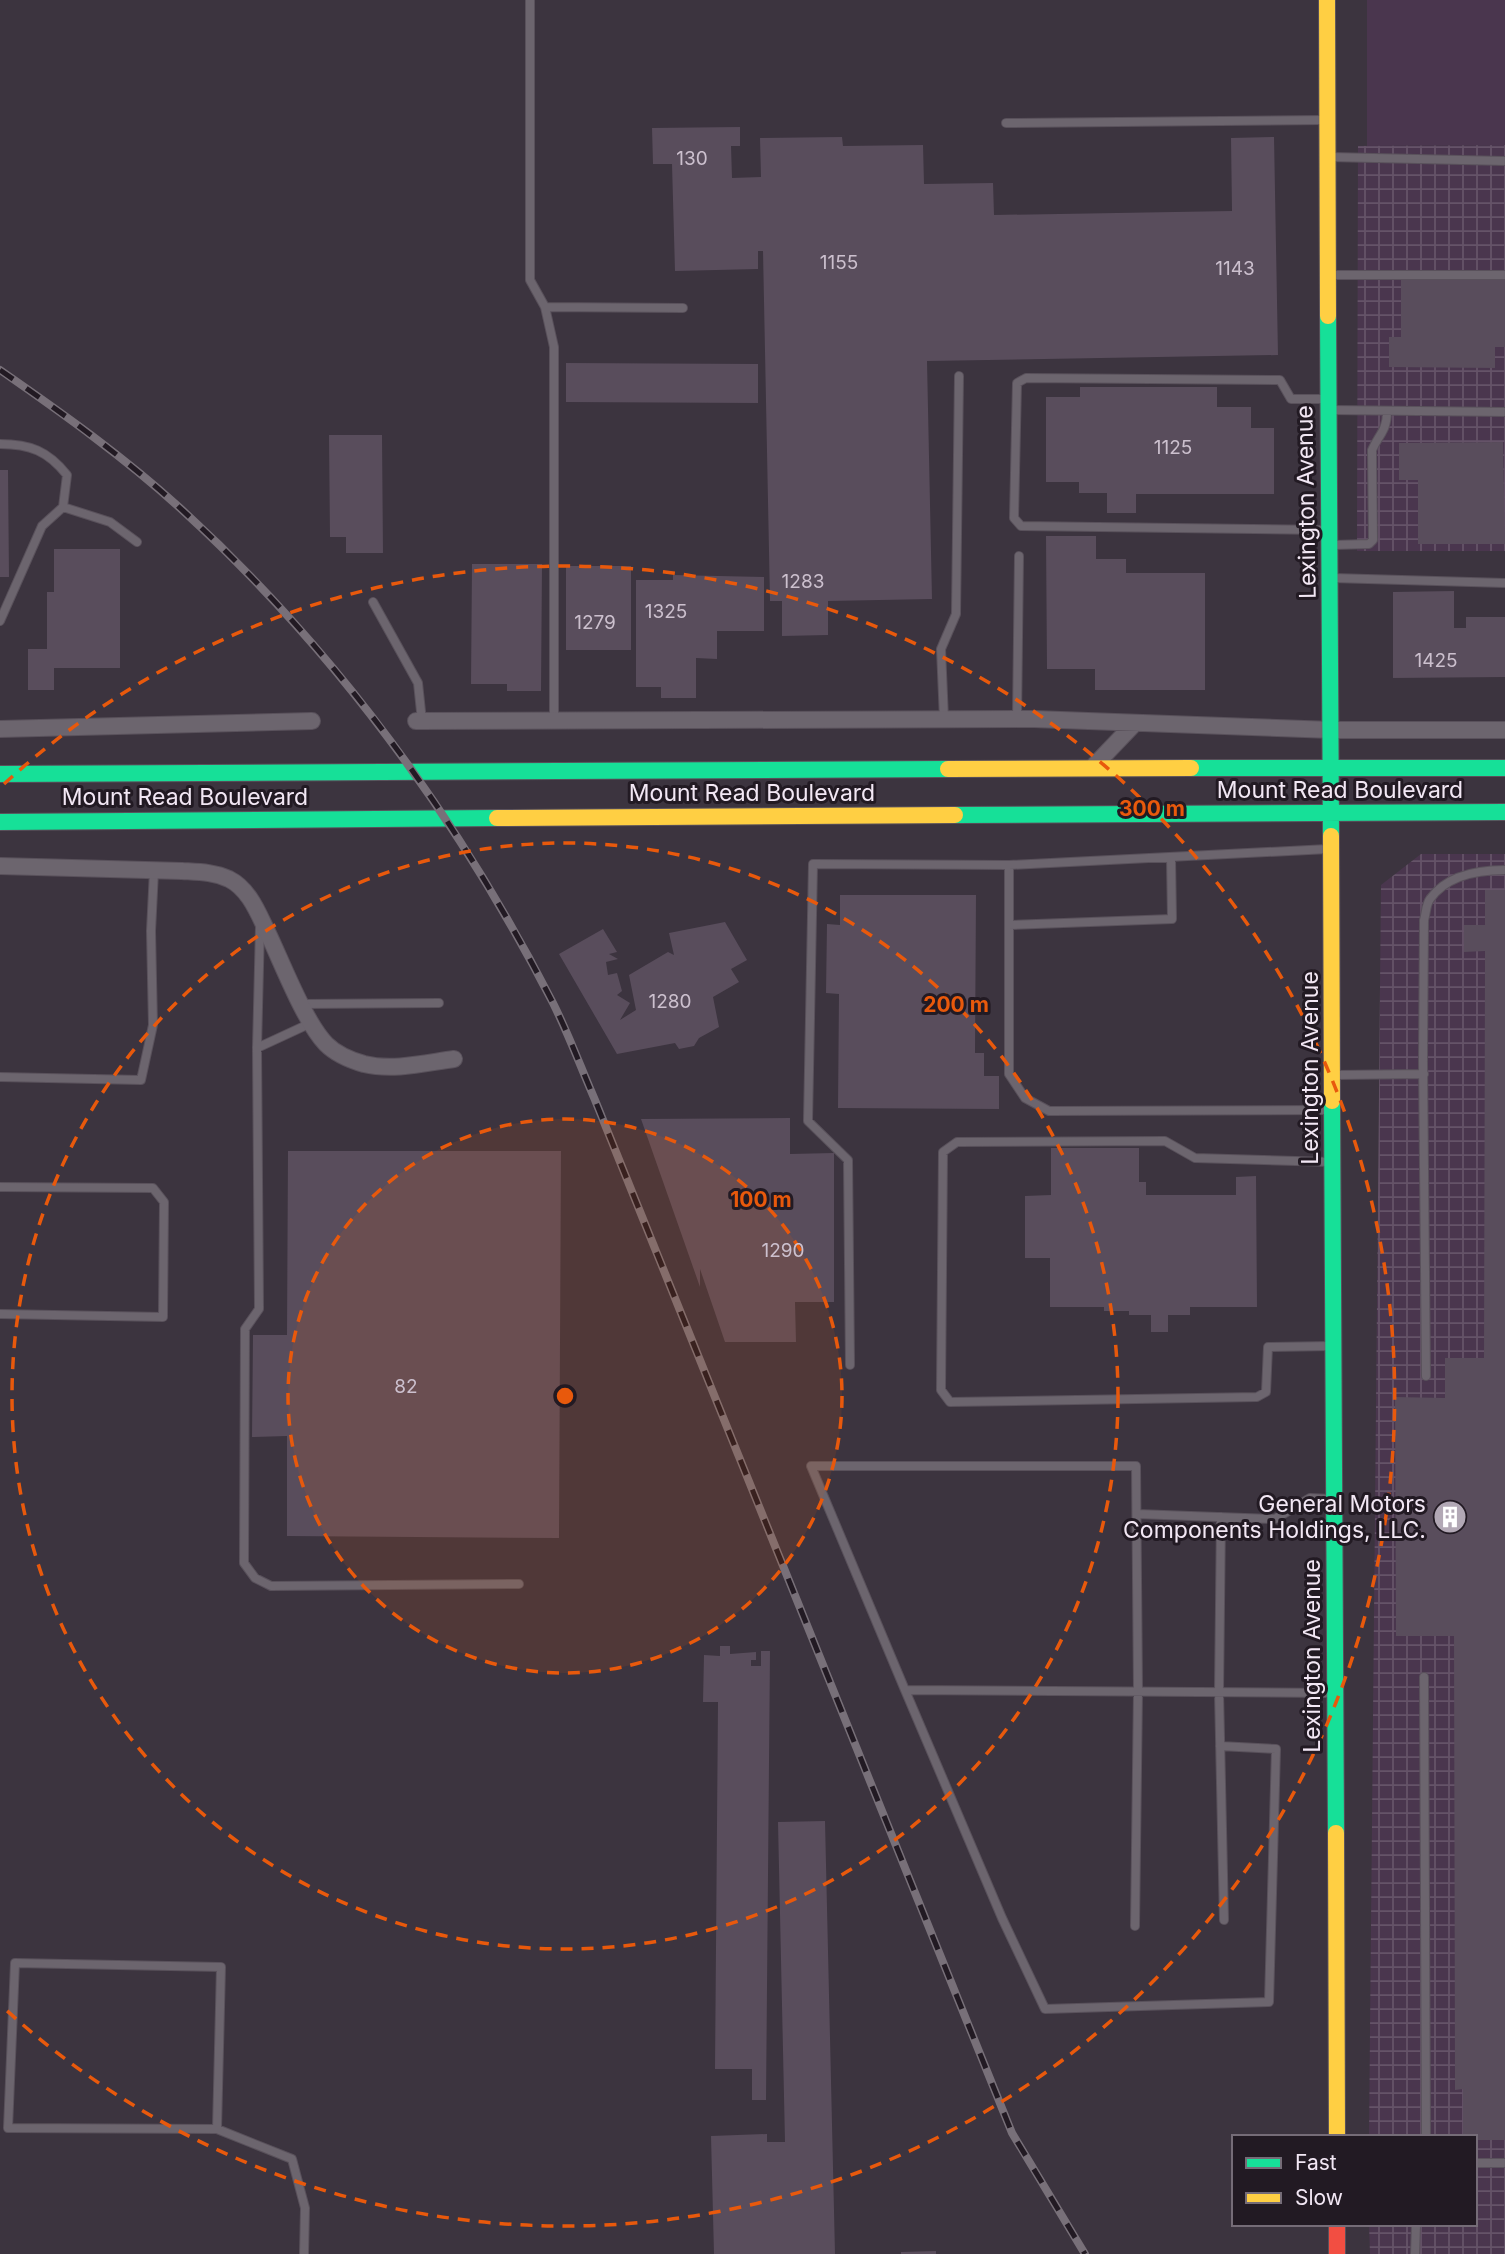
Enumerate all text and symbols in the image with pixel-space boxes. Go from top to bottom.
house number: 130 [676,147,708,170]
house number: 1155 [820,251,858,274]
house number: 1143 [1215,257,1255,280]
street label: Lexington Avenue [1290,405,1322,599]
house number: 1125 [1154,436,1192,459]
house number: 1283 [782,570,824,593]
house number: 1325 [645,600,687,623]
house number: 1279 [574,611,616,634]
house number: 1425 [1414,649,1458,672]
street label: Mount Read Boulevard [1217,776,1463,804]
street label: Mount Read Boulevard [629,779,875,807]
street label: Mount Read Boulevard [62,783,308,811]
text: 300 m [1119,796,1185,821]
street label: Lexington Avenue [1296,971,1324,1165]
house number: 1280 [648,990,692,1013]
text: 200 m [923,992,989,1017]
text: 100 m [730,1187,792,1212]
house number: 1290 [761,1239,805,1262]
house number: 82 [394,1375,418,1398]
centre of rings [553,1384,577,1408]
place label: General Motors Components Holdings, LLC. [1123,1490,1426,1544]
building icon: General Motors Components Holdings, LLC. [1431,1498,1469,1536]
street label: Lexington Avenue [1298,1559,1326,1753]
legend [1232,2135,1477,2226]
text: Fast [1295,2150,1337,2175]
text: Slow [1295,2185,1343,2210]

